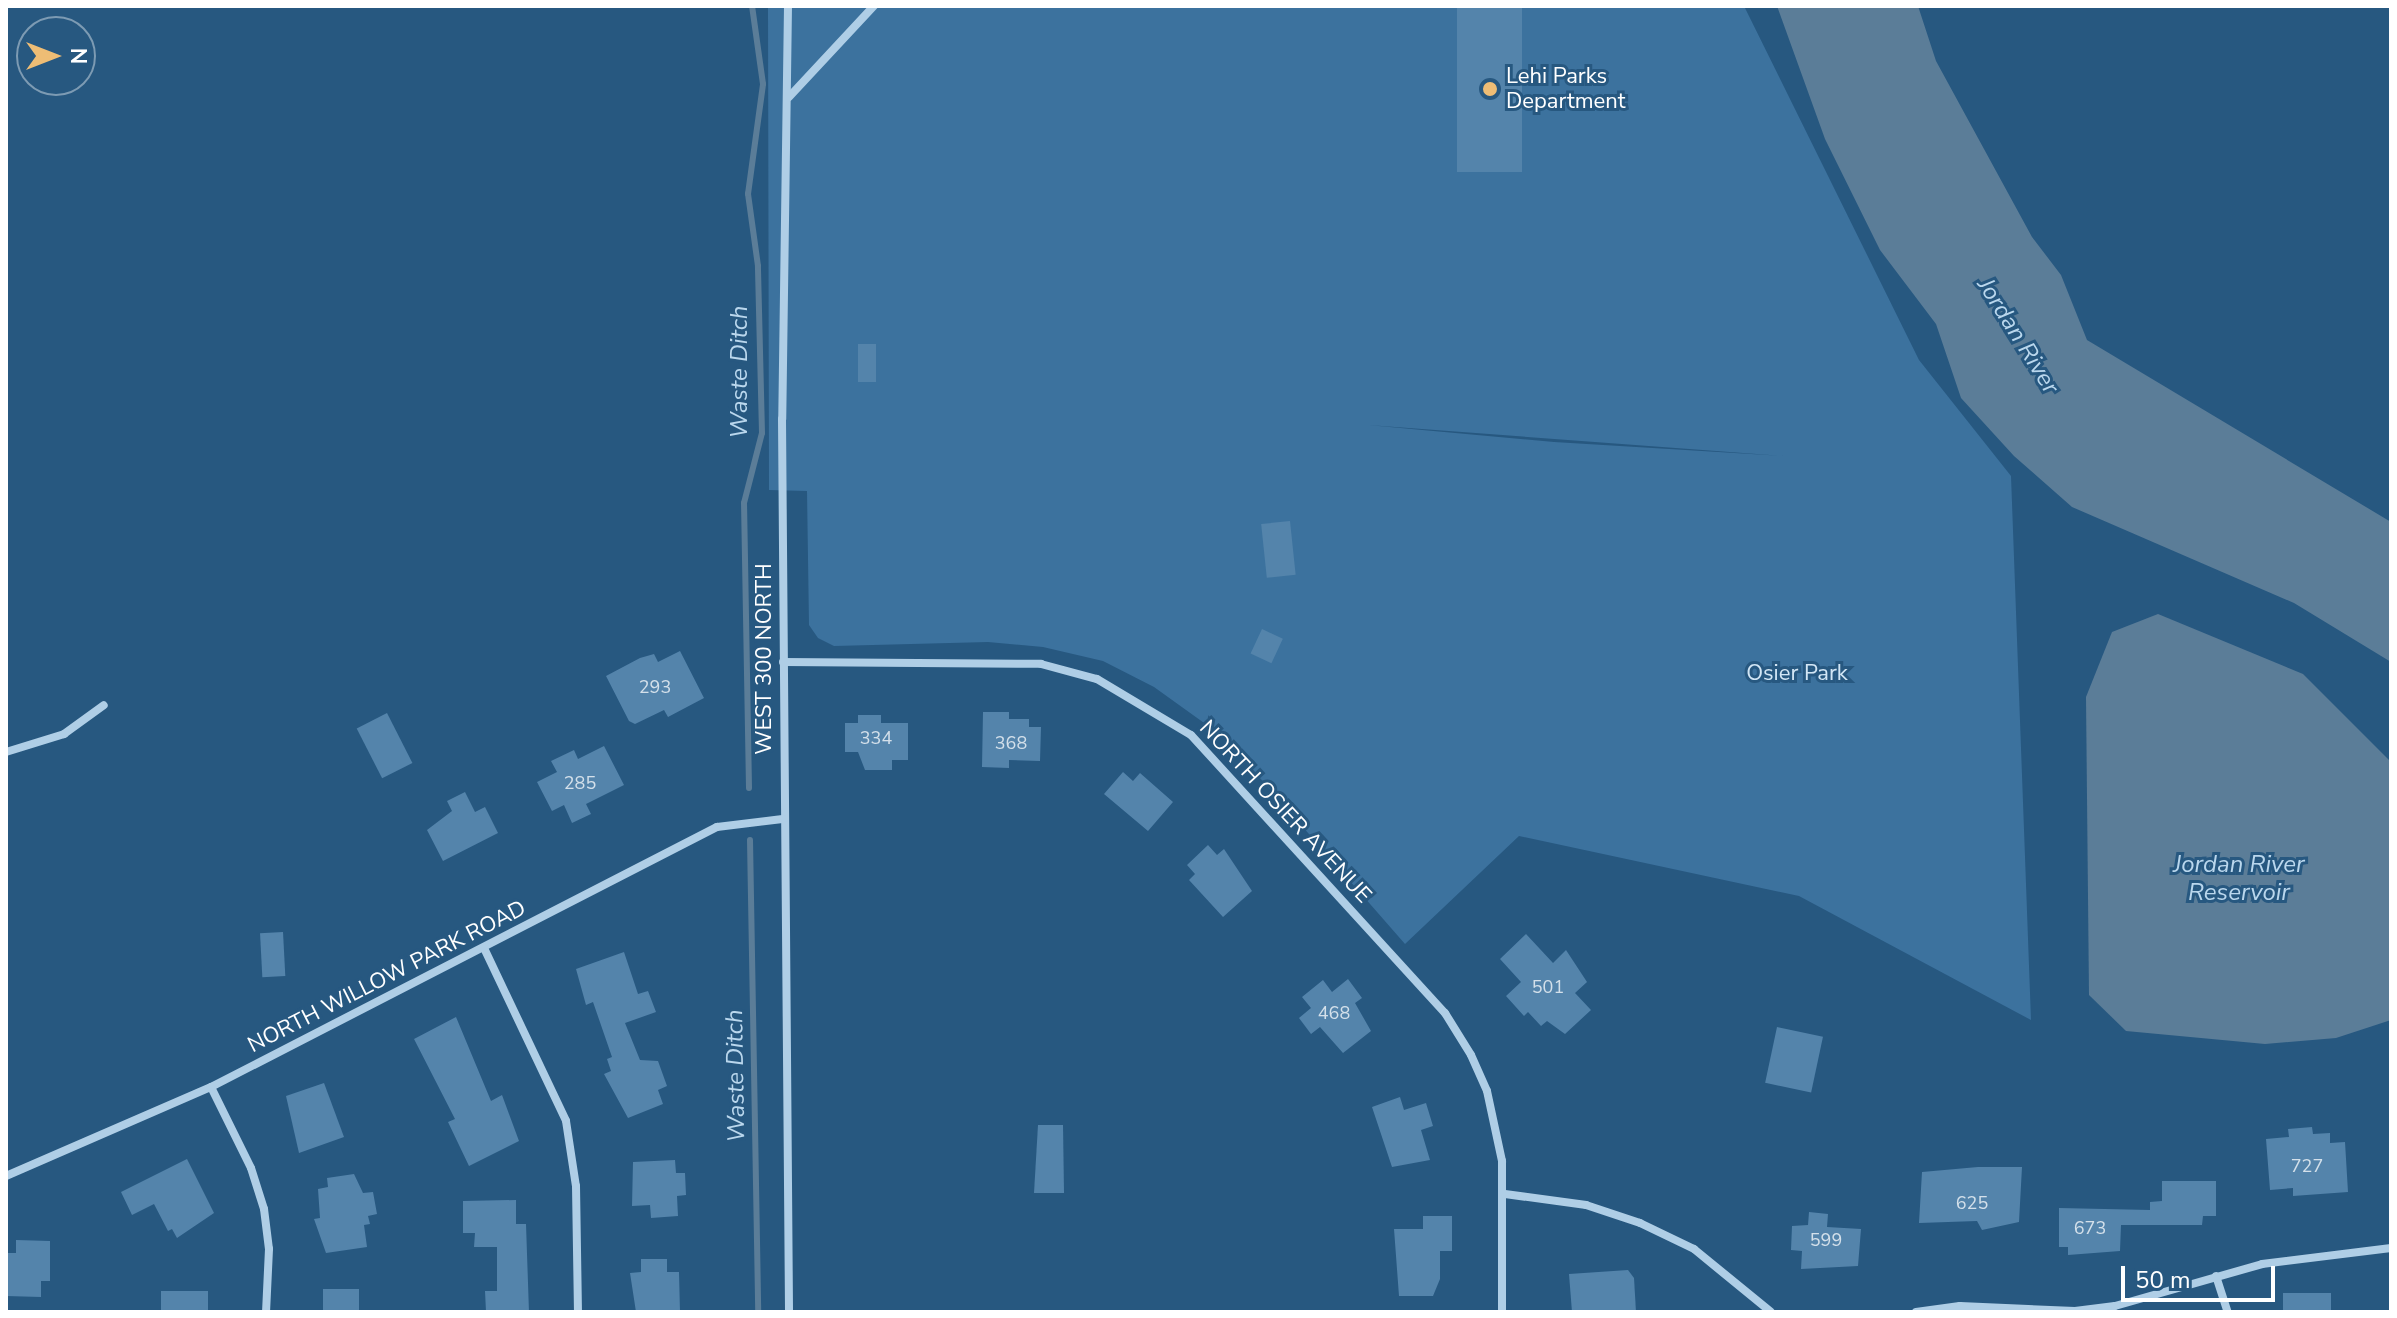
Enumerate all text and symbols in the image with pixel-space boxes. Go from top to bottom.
north arrow [16,16,96,96]
text: N [63,48,93,64]
place label: Lehi Parks Department [1506,63,1625,114]
marker: Lehi Parks Department [1481,80,1499,98]
water label: Jordan River [1971,273,2065,399]
water label: Waste Ditch [726,306,754,438]
street label: WEST 300 NORTH [752,563,778,755]
park label: Osier Park [1746,661,1848,687]
house number: 293 [639,676,671,698]
street label: NORTH OSIER AVENUE [1193,715,1377,909]
house number: 334 [860,727,892,749]
house number: 368 [995,732,1027,754]
house number: 285 [564,772,596,794]
water label: Jordan River Reservoir [2173,851,2305,907]
street label: NORTH WILLOW PARK ROAD [244,895,530,1059]
house number: 501 [1532,976,1564,998]
house number: 468 [1318,1002,1350,1024]
water label: Waste Ditch [720,1009,752,1143]
house number: 727 [2291,1155,2323,1177]
house number: 625 [1956,1192,1988,1214]
house number: 673 [2074,1217,2106,1239]
house number: 599 [1810,1229,1842,1251]
scale bar [2125,1250,2279,1300]
text: 50 m [2135,1264,2191,1296]

